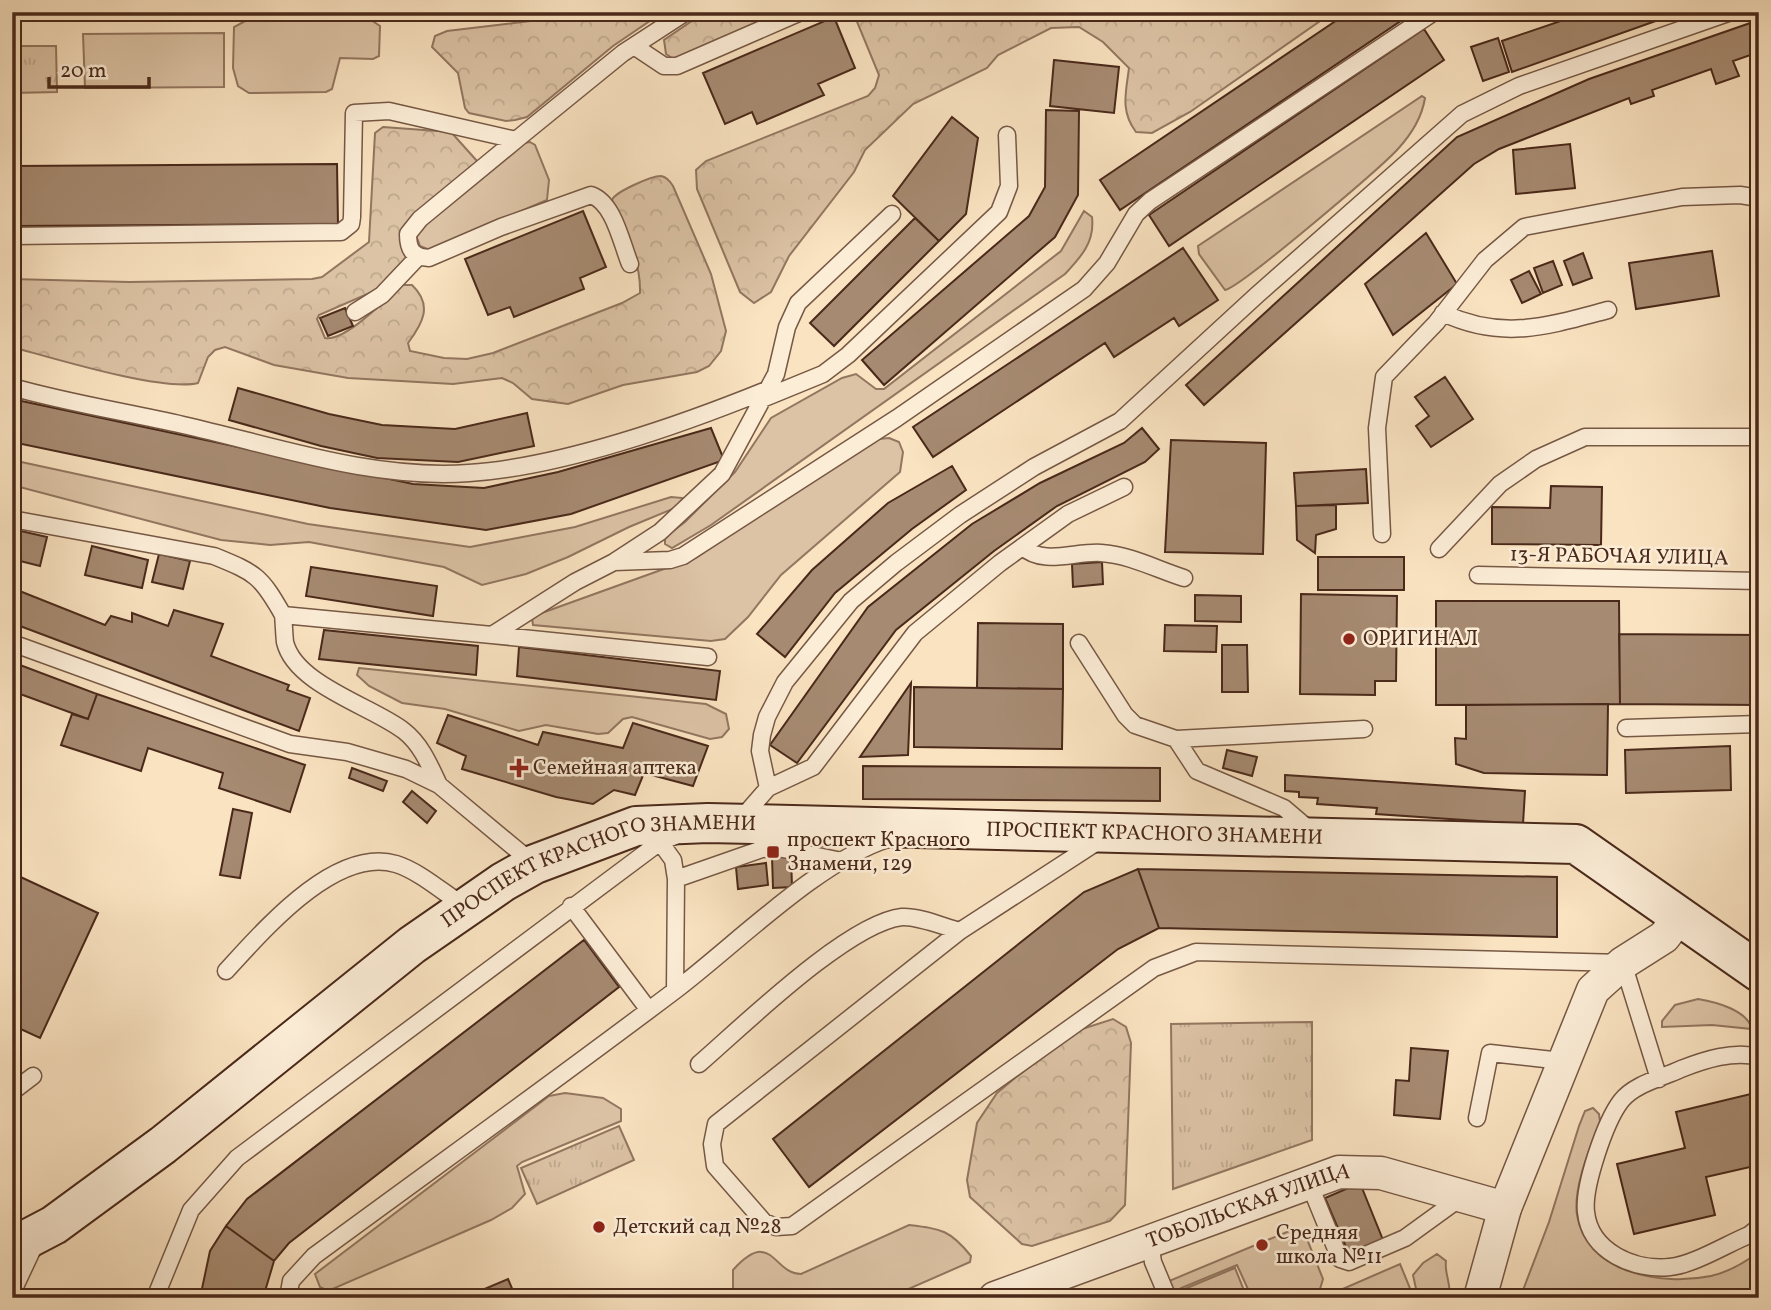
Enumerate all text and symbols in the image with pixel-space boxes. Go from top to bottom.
scale bar [49,46,149,90]
text: 20 m [60,57,106,86]
street label: 13-Я РАБОЧАЯ УЛИЦА [1509,541,1729,573]
place label: ОРИГИНАЛ [1363,625,1478,654]
marker: ОРИГИНАЛ [1341,631,1357,647]
place label: Семейная аптека [533,754,697,783]
marker: Семейная аптека [511,760,527,776]
street label: ПРОСПЕКТ КРАСНОГО ЗНАМЕНИ [435,808,757,935]
street label: ПРОСПЕКТ КРАСНОГО ЗНАМЕНИ [986,815,1323,852]
place label: проспект Красного Знамени, 129 [787,826,970,879]
marker: проспект Красного Знамени, 129 [765,844,781,860]
street label: ТОБОЛЬСКАЯ УЛИЦА [1142,1157,1351,1256]
place label: Детский сад №28 [613,1213,781,1242]
marker: Детский сад №28 [591,1219,607,1235]
place label: Средняя школа №11 [1276,1219,1382,1272]
marker: Средняя школа №11 [1254,1237,1270,1253]

